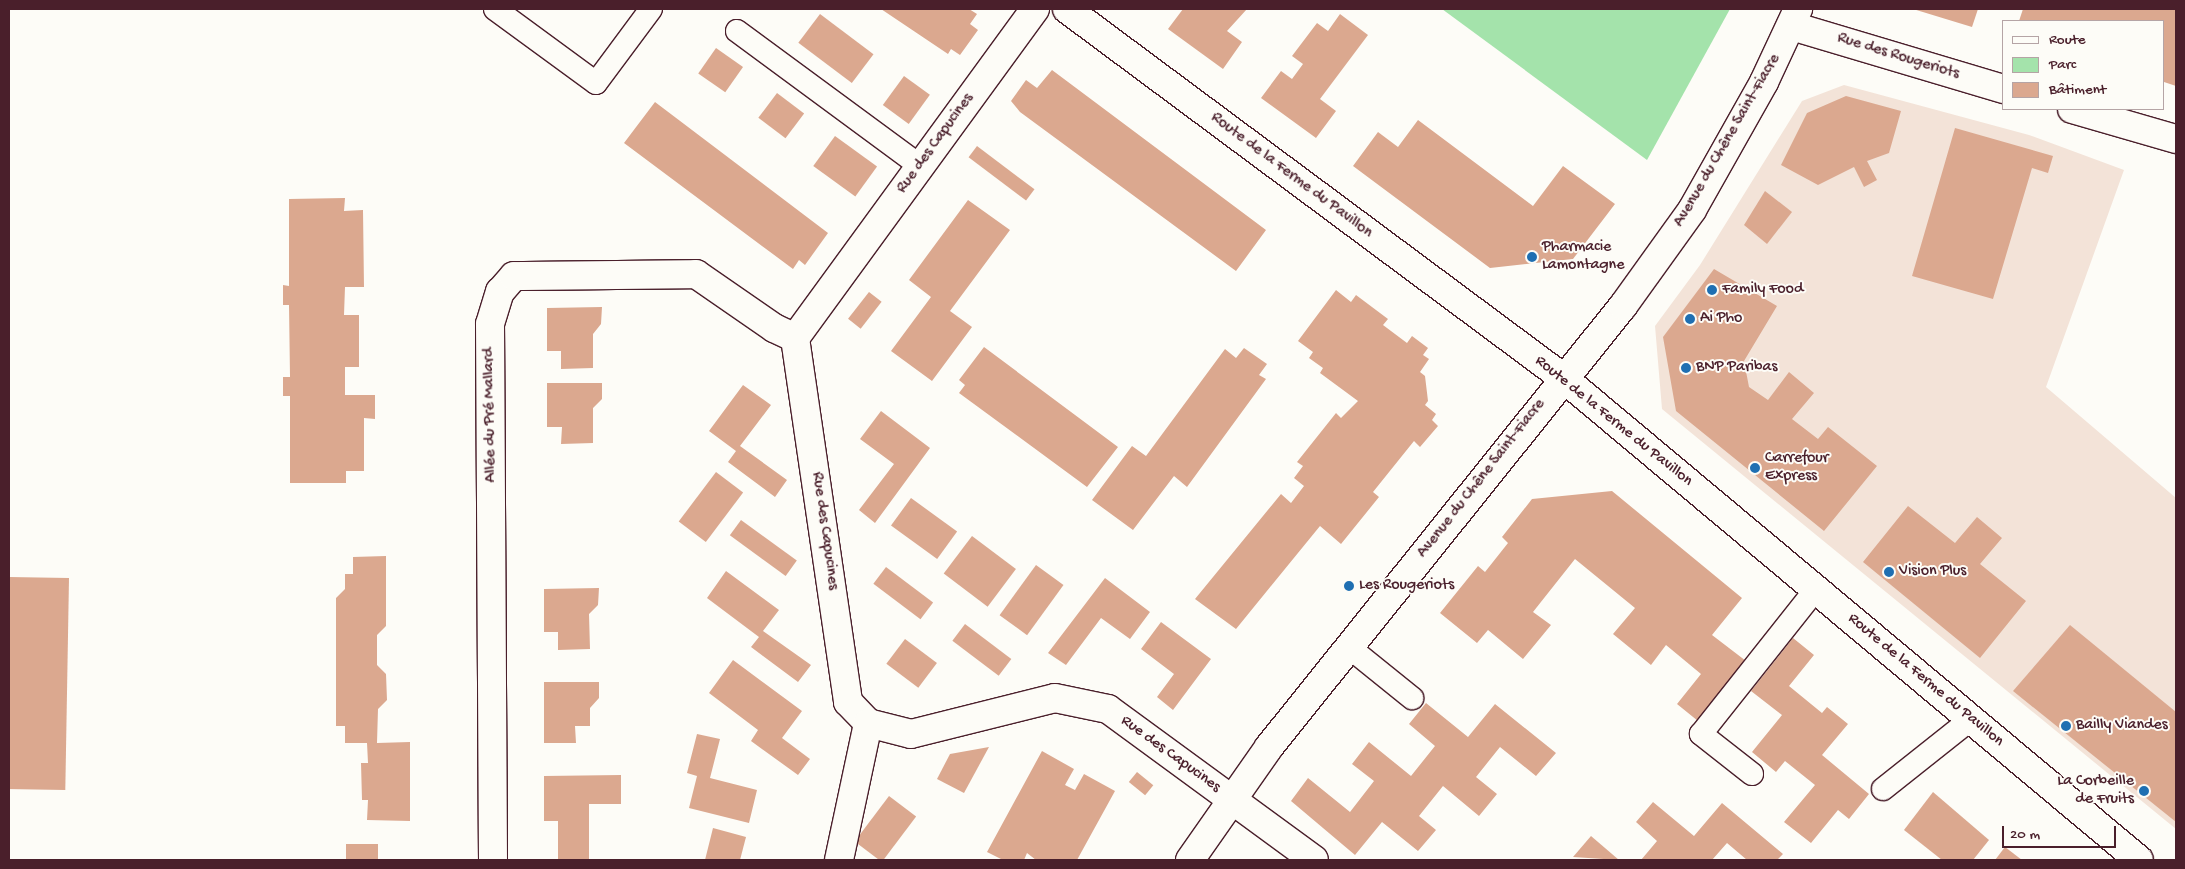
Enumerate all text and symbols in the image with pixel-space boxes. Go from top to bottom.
legend [2002,20,2165,110]
street label: Rue des Rougeriots [1835,29,1961,85]
text: Route [2049,31,2086,49]
street label: Avenue du Chêne Saint-Fiacre [1671,51,1785,231]
text: Parc [2049,56,2076,74]
text: Bâtiment [2049,81,2106,99]
street label: Rue des Capucines [893,90,979,198]
street label: Route de la Ferme du Pavillon [1206,109,1376,243]
place label: Pharmacie Lamontagne [1542,238,1624,276]
marker: Pharmacie Lamontagne [1526,251,1538,263]
place label: Family Food [1722,280,1803,300]
marker: Family Food [1706,284,1718,296]
place label: Ai Pho [1700,309,1742,329]
marker: Ai Pho [1684,313,1696,325]
street label: Allée du Pré Mallard [480,347,502,483]
street label: Route de la Ferme du Pavillon [1530,352,1696,492]
place label: BNP Paribas [1696,358,1777,378]
marker: BNP Paribas [1680,362,1692,374]
street label: Avenue du Chêne Saint-Fiacre [1414,396,1550,562]
place label: Carrefour Express [1765,449,1829,487]
marker: Carrefour Express [1749,462,1761,474]
street label: Rue des Capucines [806,471,842,591]
place label: Vision Plus [1899,562,1966,582]
marker: Vision Plus [1883,566,1895,578]
place label: Les Rougeriots [1359,576,1454,596]
marker: Les Rougeriots [1343,580,1355,592]
street label: Route de la Ferme du Pavillon [1843,610,2007,752]
street label: Rue des Capucines [1116,712,1224,798]
place label: Bailly Viandes [2076,716,2168,736]
marker: Bailly Viandes [2060,720,2072,732]
place label: La Corbeille de Fruits [2057,772,2134,810]
marker: La Corbeille de Fruits [2138,785,2150,797]
scale bar [2005,816,2119,848]
text: 20 m [2010,826,2040,844]

